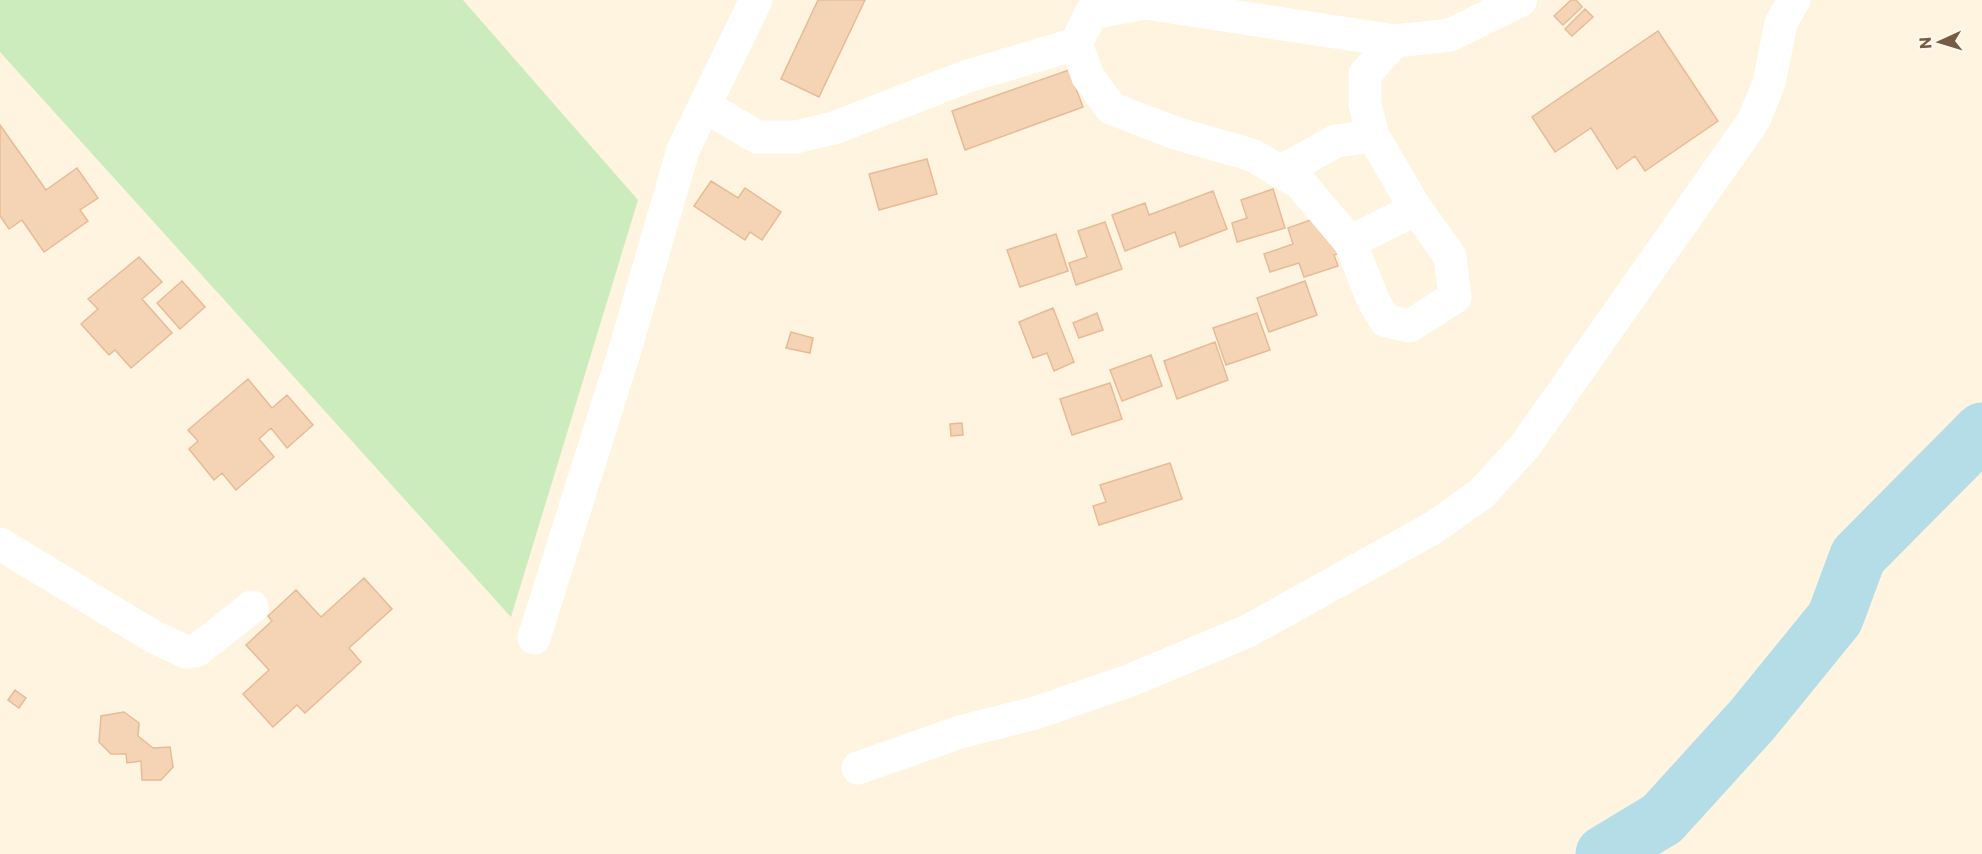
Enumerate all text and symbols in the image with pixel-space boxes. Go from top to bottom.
north arrow [1910,12,1970,72]
text: N [1915,36,1934,50]

